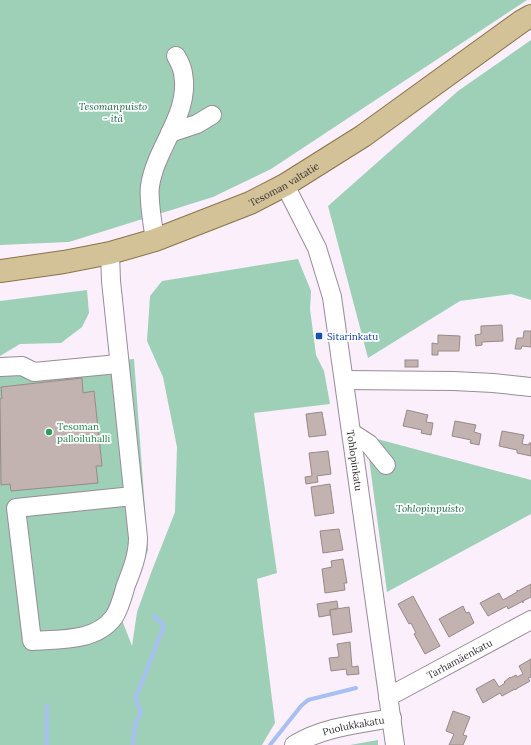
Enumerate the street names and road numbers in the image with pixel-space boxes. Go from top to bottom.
street label: Tesoman valtatie [246,159,322,209]
street label: Tohlopinkatu [344,429,366,492]
street label: Tarhamäenkatu [424,636,494,682]
street label: Puolukkakatu [321,713,385,738]

